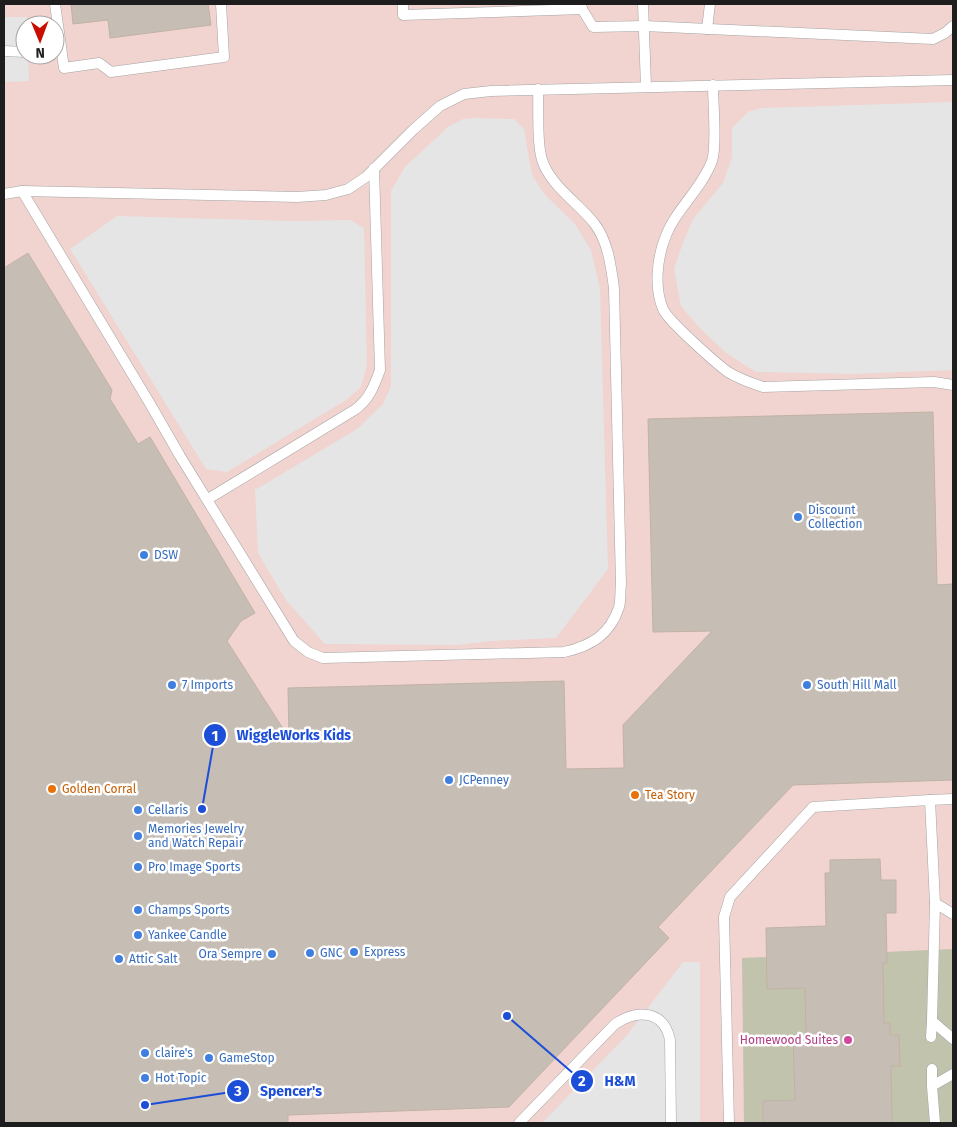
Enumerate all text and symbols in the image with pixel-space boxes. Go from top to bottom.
north arrow [15,15,65,65]
text: N [35,44,45,61]
place label: Discount Collection [808,503,863,531]
marker: Discount Collection [792,511,804,523]
place label: DSW [154,548,178,562]
marker: DSW [138,549,150,561]
place label: 7 Imports [182,678,233,692]
place label: South Hill Mall [817,678,897,692]
marker: 7 Imports [166,679,178,691]
marker: South Hill Mall [801,679,813,691]
callout: WiggleWorks Kids [202,721,362,750]
text: 1 [212,727,218,745]
text: WiggleWorks Kids [237,727,351,744]
place label: JCPenney [459,773,509,787]
marker: JCPenney [443,774,455,786]
place label: Golden Corral [62,782,137,796]
marker: Golden Corral [46,783,58,795]
place label: Tea Story [645,788,695,802]
marker: Tea Story [629,789,641,801]
place label: Cellaris [148,803,189,817]
marker: Cellaris [132,804,144,816]
place label: Memories Jewelry and Watch Repair [148,822,244,850]
marker: Memories Jewelry and Watch Repair [132,830,144,842]
place label: Pro Image Sports [148,860,241,874]
marker: Pro Image Sports [132,861,144,873]
place label: Champs Sports [148,903,230,917]
marker: Champs Sports [132,904,144,916]
place label: Yankee Candle [148,928,227,942]
marker: Yankee Candle [132,929,144,941]
place label: Express [364,945,406,959]
place label: GNC [320,946,343,960]
marker: Express [348,946,360,958]
place label: Ora Sempre [198,947,262,961]
marker: GNC [304,947,316,959]
marker: Ora Sempre [266,948,278,960]
place label: Attic Salt [129,952,178,966]
marker: Attic Salt [113,953,125,965]
place label: Homewood Suites [740,1033,838,1047]
marker: Homewood Suites [842,1034,854,1046]
place label: claire's [155,1046,193,1060]
marker: claire's [139,1047,151,1059]
place label: GameStop [219,1051,275,1065]
marker: GameStop [203,1052,215,1064]
callout: H&M [569,1067,645,1096]
place label: Hot Topic [155,1071,207,1085]
marker: Hot Topic [139,1072,151,1084]
text: 2 [578,1072,586,1090]
text: H&M [605,1073,635,1090]
callout: Spencer's [225,1076,332,1105]
text: 3 [233,1082,242,1100]
text: Spencer's [260,1083,322,1100]

